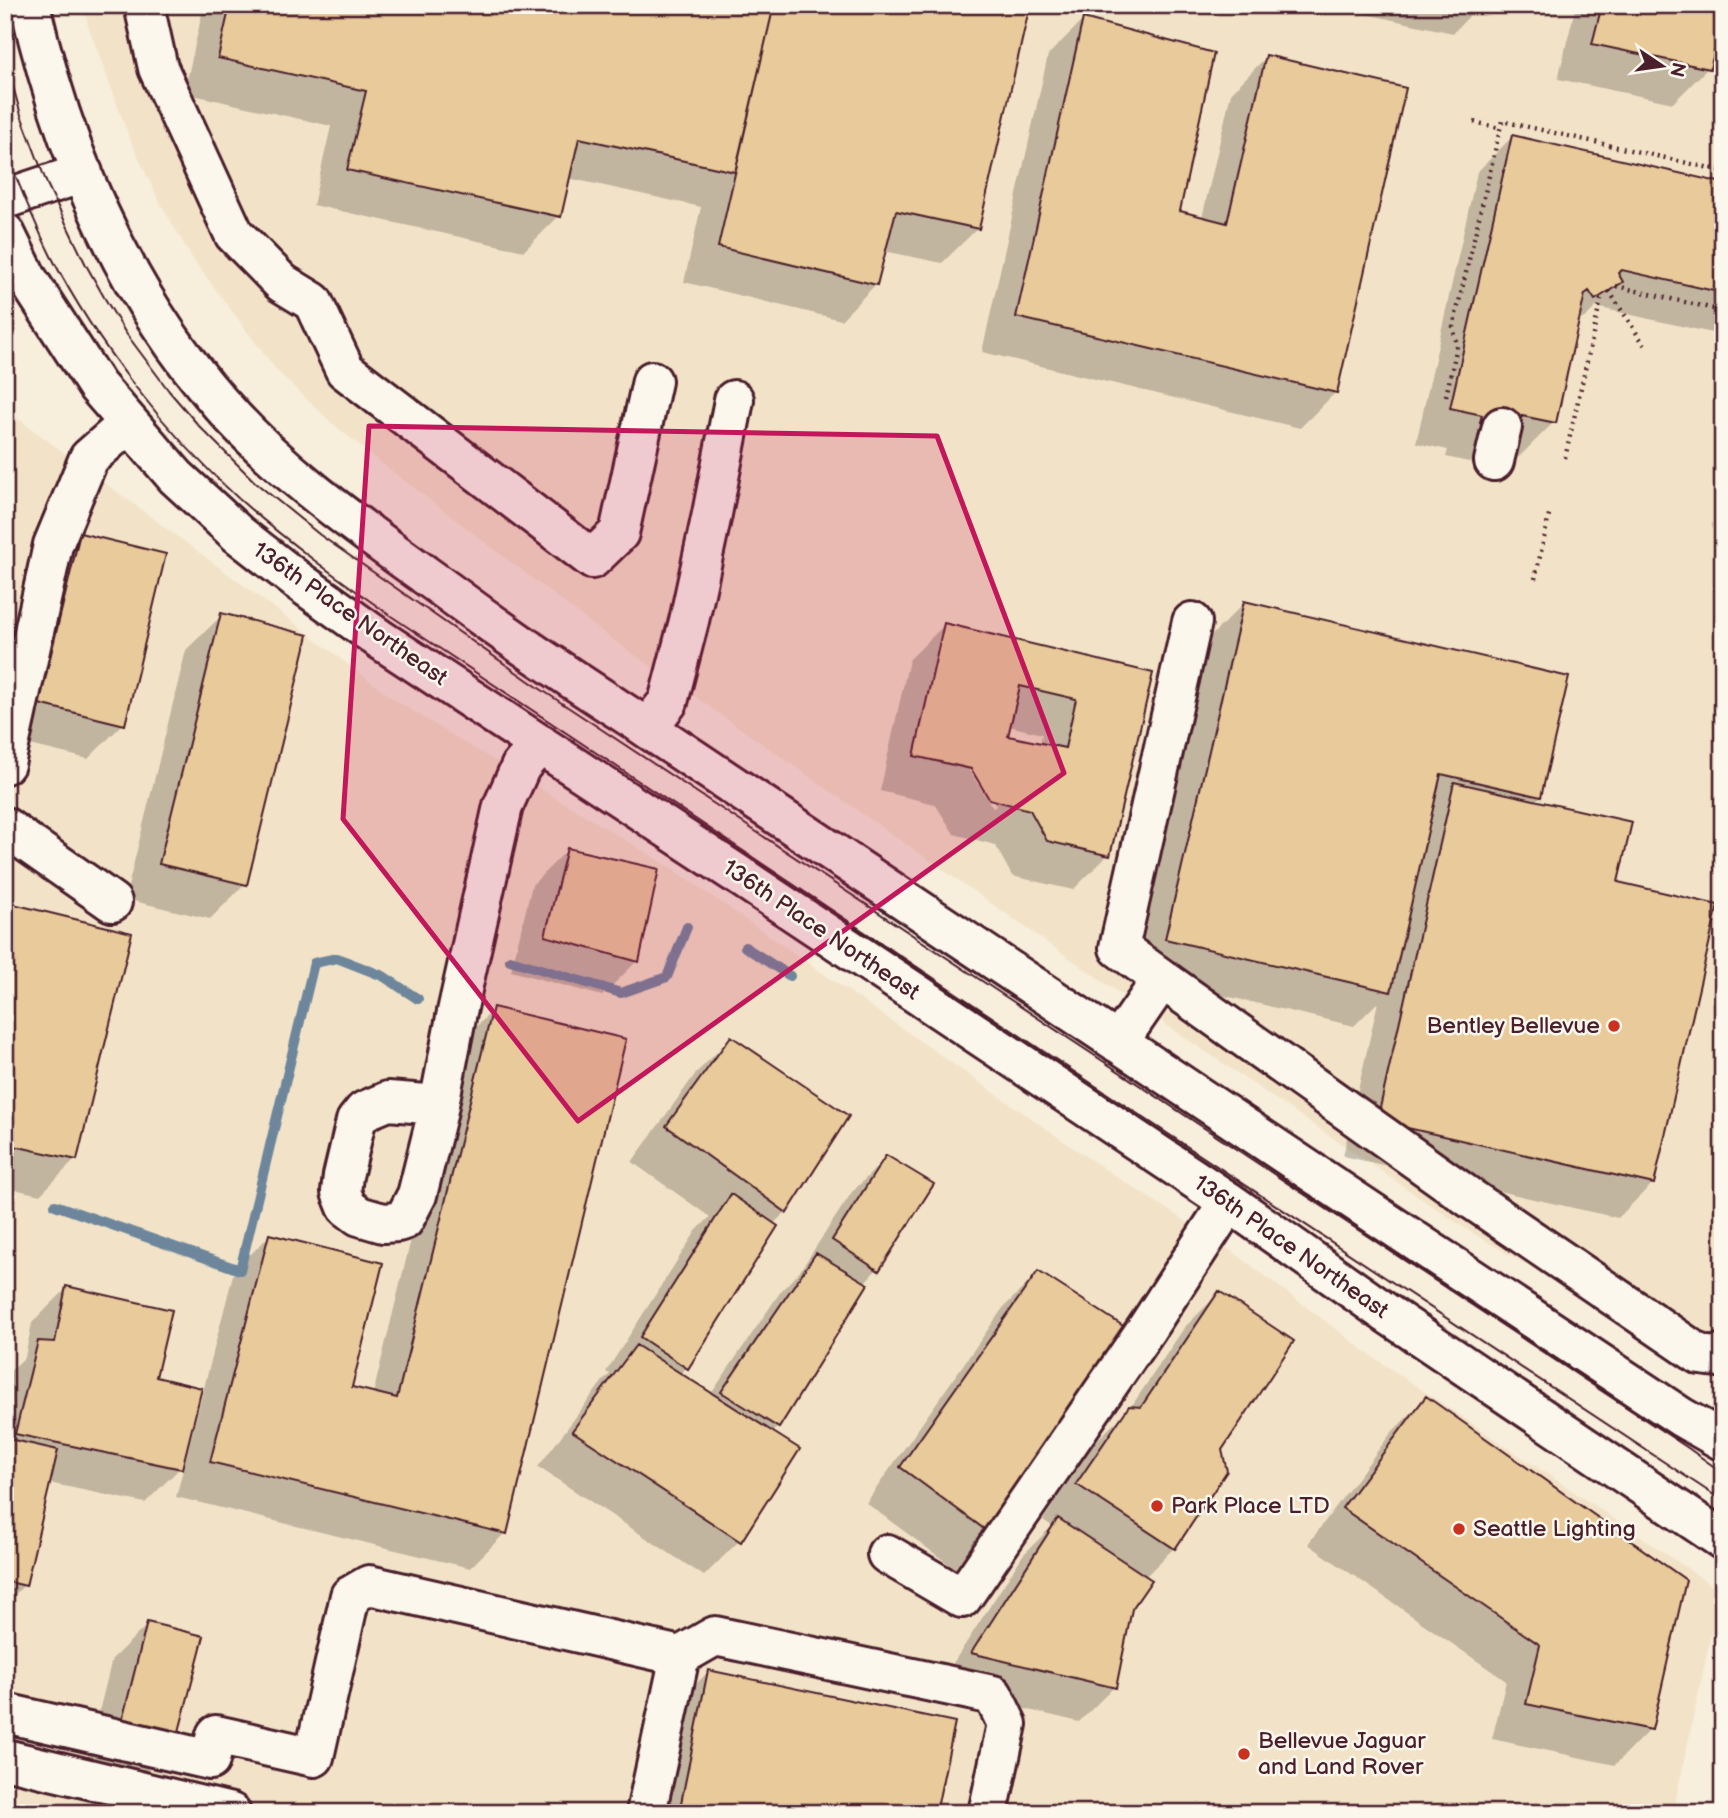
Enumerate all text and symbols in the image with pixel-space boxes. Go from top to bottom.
north arrow [1626,32,1696,102]
text: N [1664,60,1690,79]
street label: 136th Place Northeast [247,536,453,692]
street label: 136th Place Northeast [717,854,925,1006]
place label: Bentley Bellevue [1427,1012,1600,1040]
marker: Bentley Bellevue [1606,1018,1622,1034]
street label: 136th Place Northeast [1188,1169,1394,1325]
place label: Park Place LTD [1171,1492,1330,1520]
marker: Park Place LTD [1149,1498,1165,1514]
place label: Seattle Lighting [1473,1515,1636,1543]
marker: Seattle Lighting [1451,1521,1467,1537]
place label: Bellevue Jaguar and Land Rover [1258,1727,1426,1781]
marker: Bellevue Jaguar and Land Rover [1236,1746,1252,1762]

